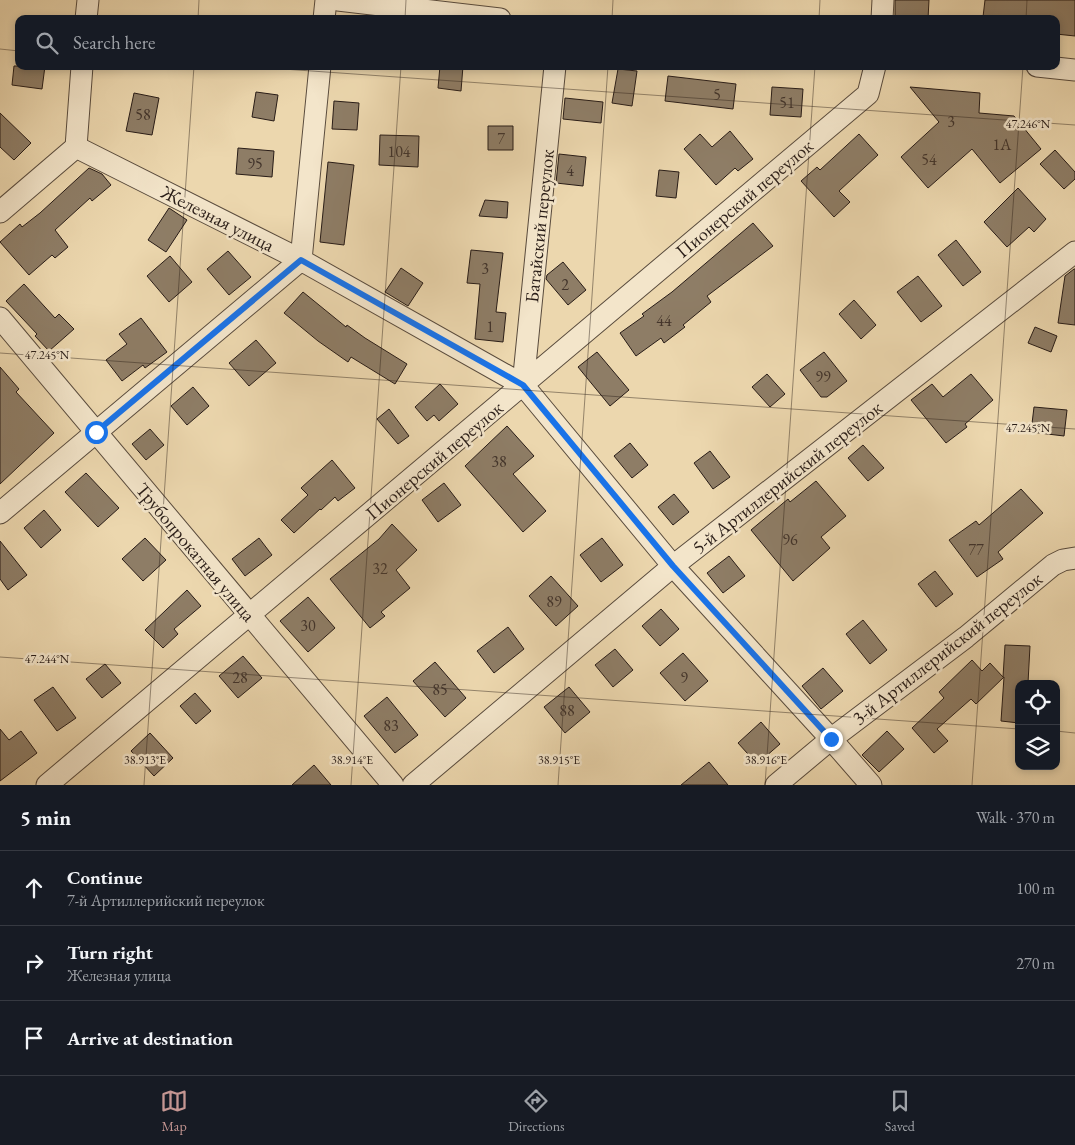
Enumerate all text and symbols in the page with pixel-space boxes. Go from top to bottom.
search box [15,15,1060,70]
icon: search [33,29,61,57]
text: Search here [73,30,155,55]
house number: 5 [713,84,721,105]
house number: 51 [779,92,795,113]
house number: 58 [135,104,151,125]
house number: 3 [947,111,955,132]
text: 47.246°N [1006,116,1051,132]
house number: 7 [497,128,505,149]
street label: Пионерский переулок [670,133,818,263]
house number: 1А [993,134,1012,155]
house number: 104 [387,141,411,162]
street label: Батайский переулок [519,148,560,304]
house number: 54 [921,149,937,170]
house number: 95 [247,153,263,174]
house number: 4 [566,160,574,181]
street label: Железная улица [156,179,279,258]
house number: 3 [481,258,489,279]
house number: 2 [561,274,569,295]
house number: 44 [656,310,672,331]
house number: 1 [486,316,494,337]
text: 47.245°N [25,347,70,363]
house number: 99 [815,366,831,387]
street label: Пионерский переулок [360,395,508,525]
street label: 5-й Артиллерийский переулок [687,395,887,559]
text: 47.245°N [1006,420,1051,436]
route start [85,421,108,444]
house number: 38 [491,451,507,472]
street label: Трубопрокатная улица [130,478,261,627]
house number: 96 [782,529,798,550]
house number: 77 [968,539,984,560]
house number: 32 [372,558,388,579]
street label: 3-й Артиллерийский переулок [847,566,1047,730]
house number: 89 [546,591,562,612]
house number: 30 [300,615,316,636]
text: 47.244°N [25,651,70,667]
house number: 28 [232,667,248,688]
house number: 9 [680,667,688,688]
house number: 85 [432,679,448,700]
map controls [1015,680,1060,770]
button: locate [1015,680,1060,725]
house number: 88 [559,700,575,721]
house number: 83 [383,715,399,736]
button: layers [1015,725,1060,770]
route end [820,728,843,751]
text: 38.913°E [124,752,166,768]
text: 38.914°E [331,752,373,768]
text: 38.915°E [538,752,580,768]
text: 38.916°E [745,752,787,768]
text: 5 min [20,804,71,831]
text: Walk · 370 m [976,807,1055,828]
text: Continue [67,865,142,890]
icon: ahead [20,874,48,902]
text: 100 m [1016,878,1055,899]
text: 7-й Артиллерийский переулок [67,890,265,911]
text: Turn right [67,940,153,965]
icon: right [20,949,48,977]
text: 270 m [1016,953,1055,974]
text: Железная улица [67,965,171,986]
icon: arrive [20,1024,48,1052]
text: Arrive at destination [67,1026,233,1051]
tab: Map [160,1087,188,1135]
tab: Directions [508,1087,565,1135]
tab: Saved [885,1087,915,1135]

